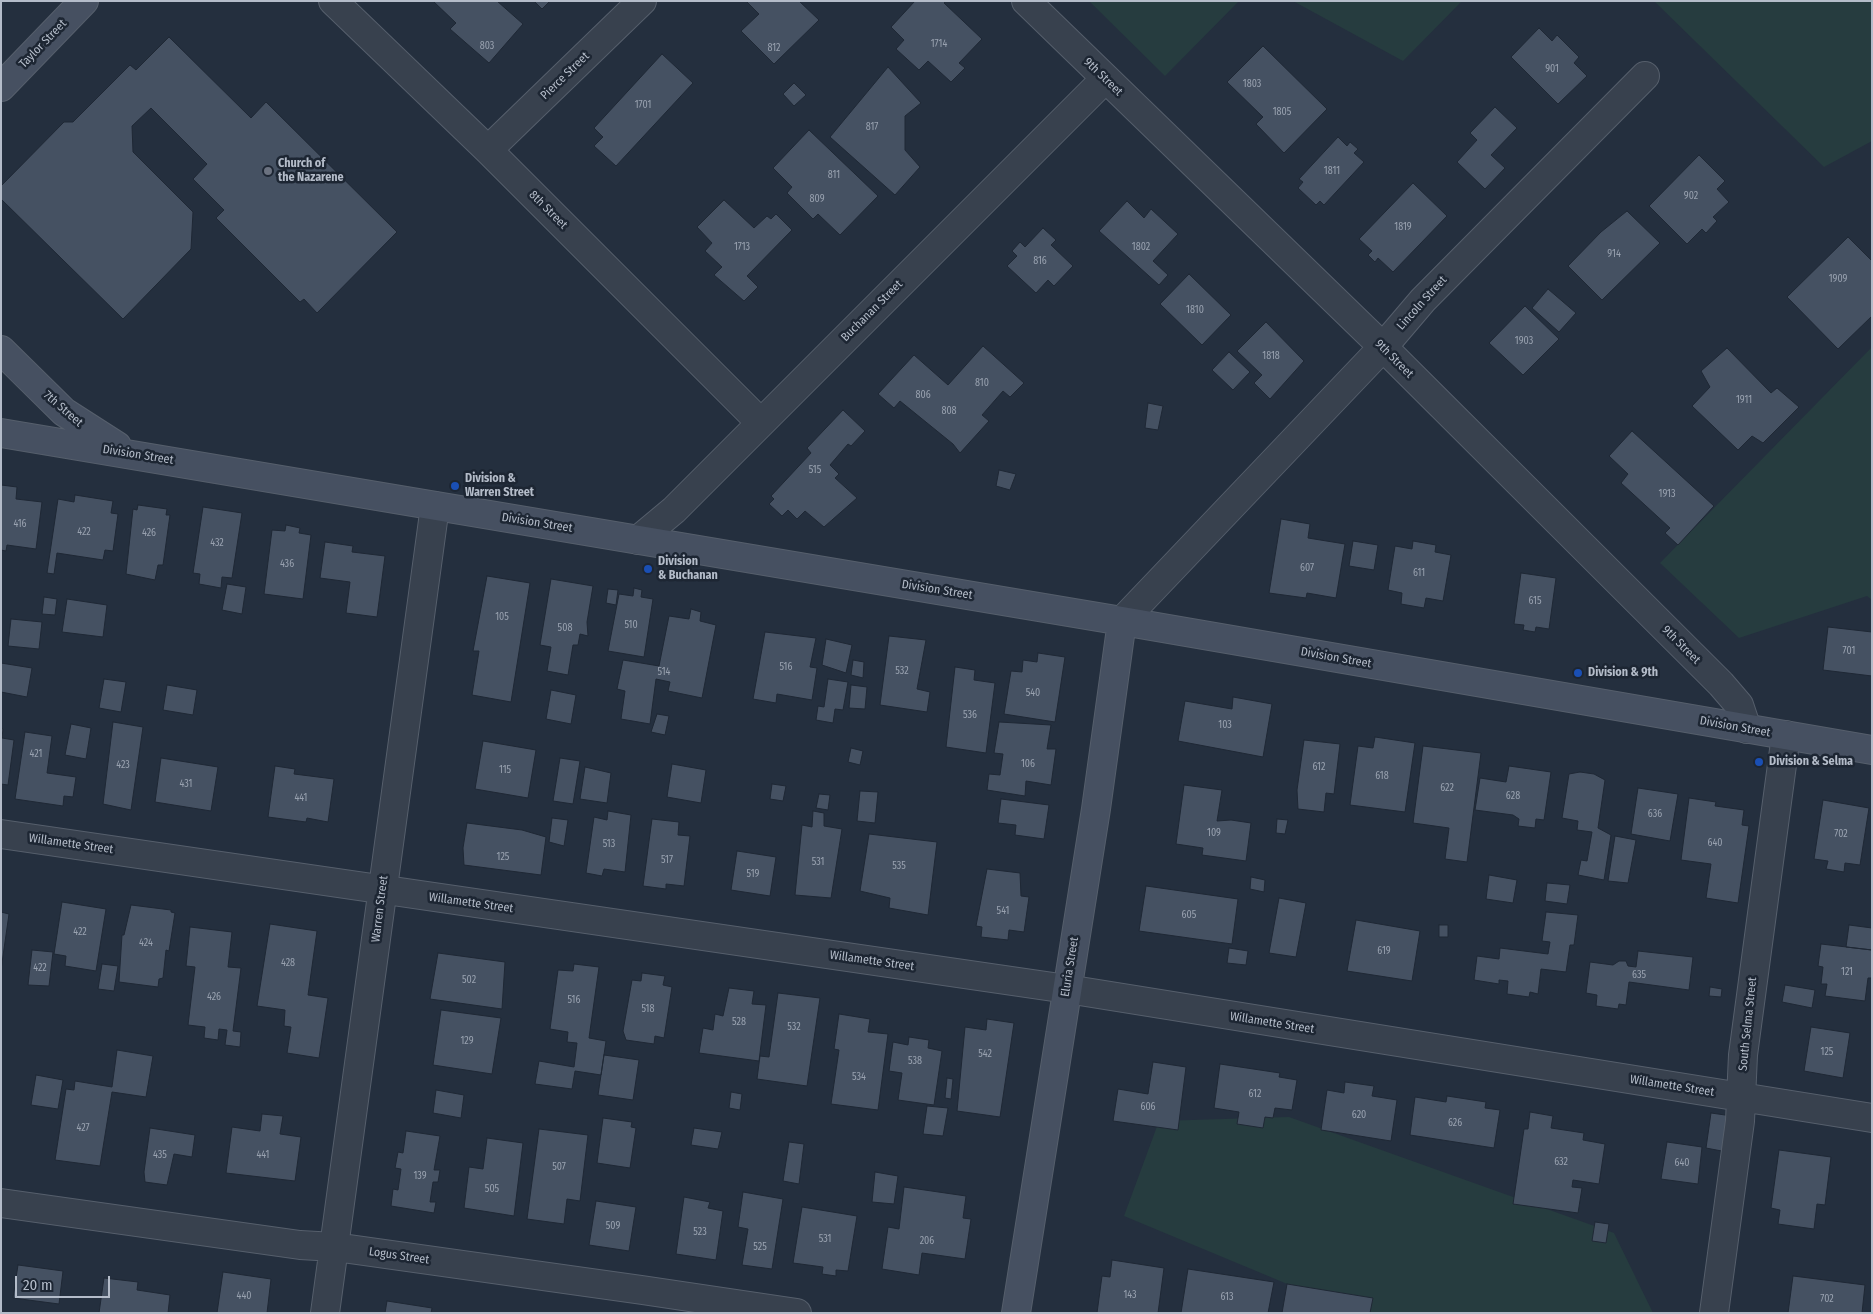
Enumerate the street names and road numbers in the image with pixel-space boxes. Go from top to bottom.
street label: Taylor Street [16,17,70,71]
street label: Pierce Street [538,49,592,103]
street label: 9th Street [1081,55,1125,99]
street label: 8th Street [526,188,570,232]
street label: Lincoln Street [1394,273,1450,333]
street label: Buchanan Street [838,277,906,345]
street label: 9th Street [1372,337,1416,381]
street label: 7th Street [40,388,86,430]
street label: Division Street [102,442,174,468]
street label: Division Street [501,510,573,536]
street label: Division Street [901,577,973,603]
street label: 9th Street [1659,623,1703,667]
street label: Division Street [1300,645,1372,671]
street label: Division Street [1699,714,1771,740]
street label: Willamette Street [28,831,114,857]
street label: Warren Street [369,875,391,943]
street label: Willamette Street [428,890,514,916]
street label: Eluria Street [1058,936,1082,998]
street label: Willamette Street [829,948,915,974]
street label: South Selma Street [1736,976,1760,1072]
street label: Willamette Street [1229,1009,1315,1037]
street label: Willamette Street [1629,1072,1715,1100]
street label: Logus Street [368,1245,430,1267]

